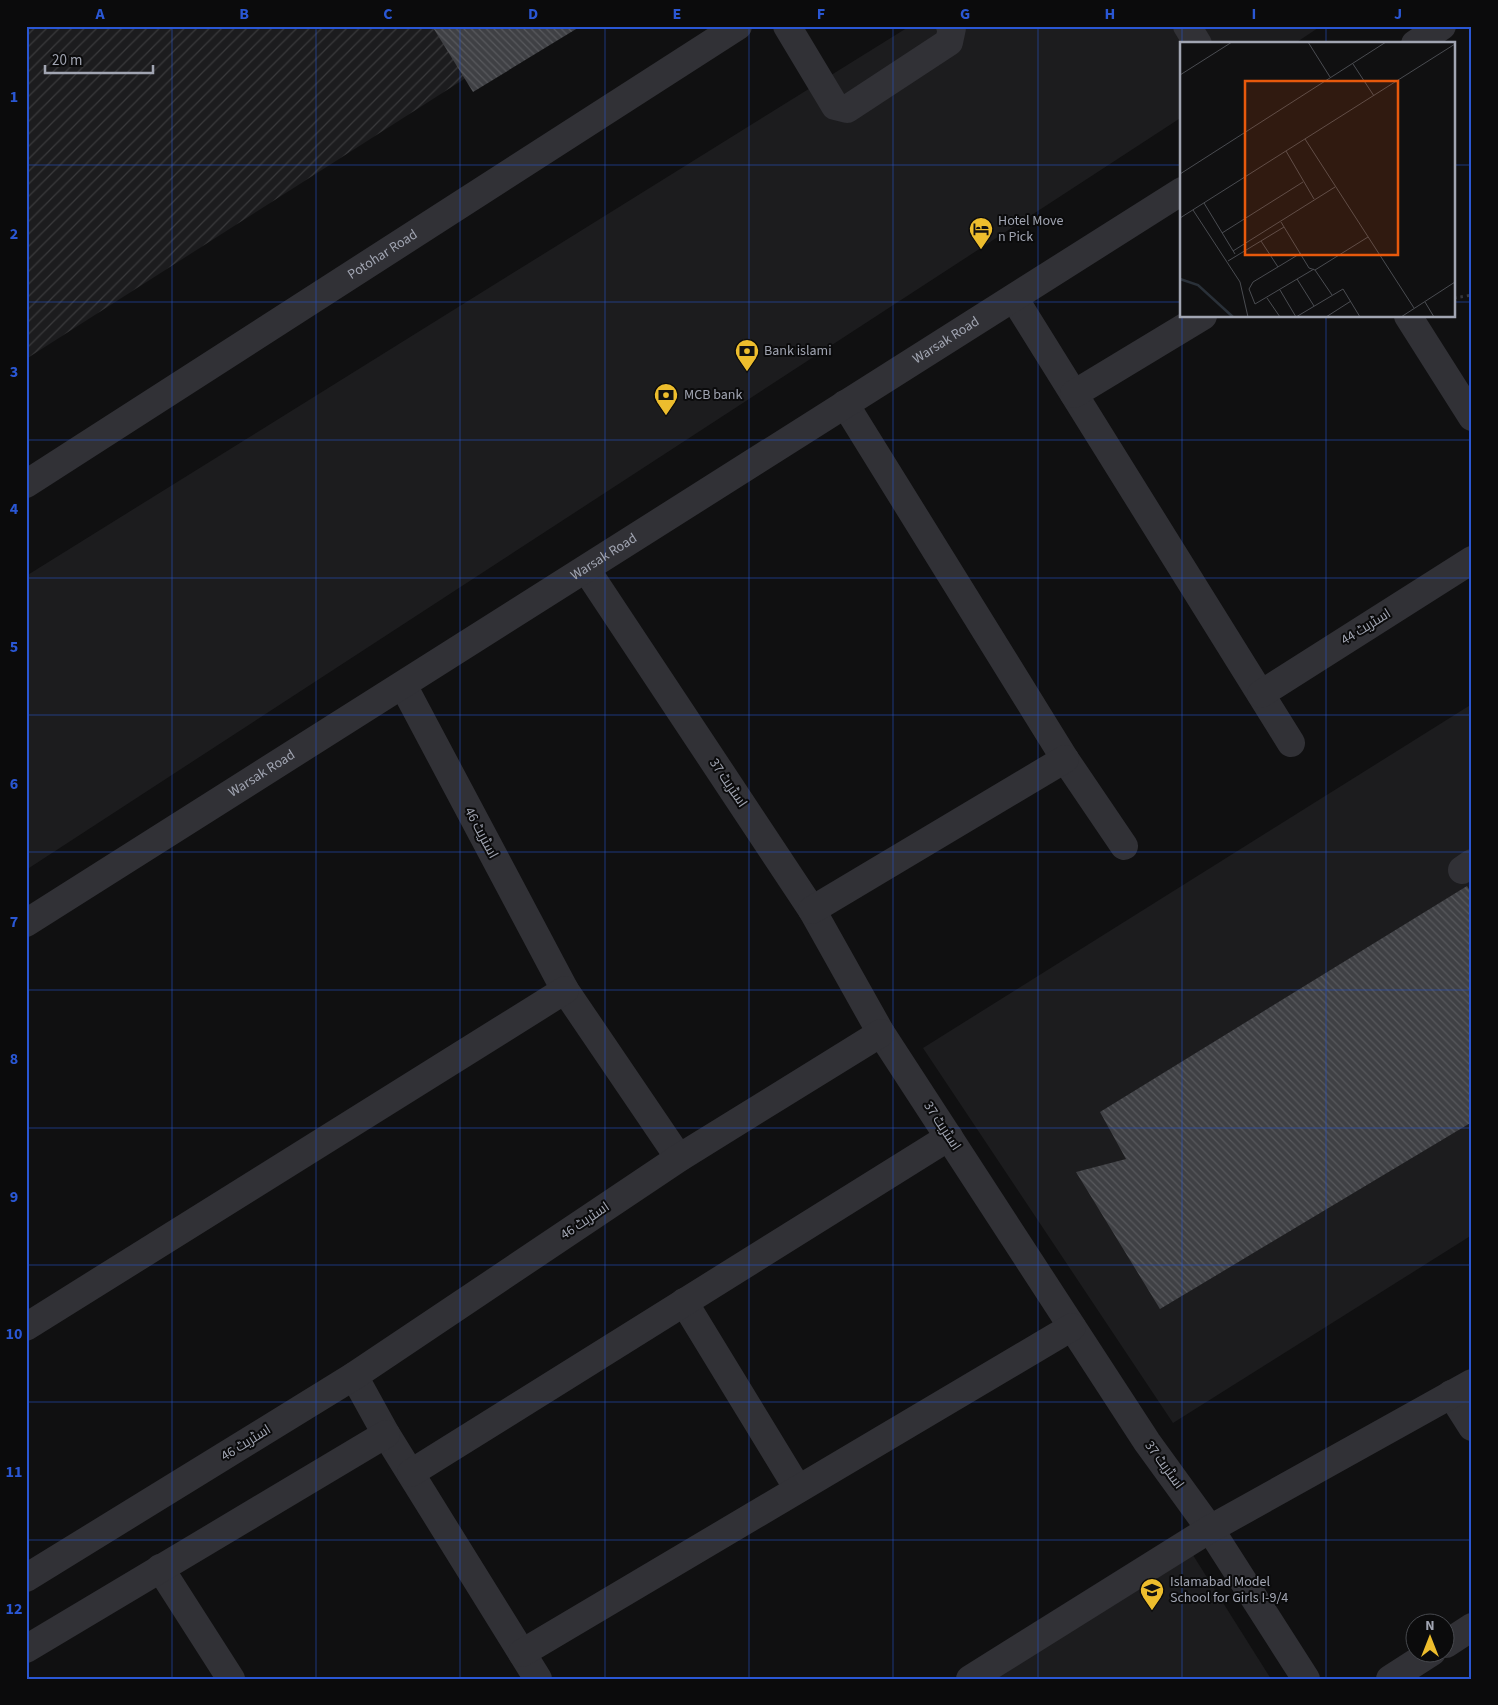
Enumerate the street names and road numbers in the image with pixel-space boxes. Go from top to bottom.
street label: Potohar Road [344,225,421,285]
street label: Warsak Road [909,312,983,369]
street label: Warsak Road [567,528,641,586]
street label: اسٹریٹ 44 [1337,604,1395,650]
street label: Warsak Road [225,745,299,802]
street label: اسٹریٹ 37 [704,754,752,812]
street label: اسٹریٹ 46 [459,804,503,862]
street label: اسٹریٹ 37 [918,1097,966,1155]
street label: اسٹریٹ 46 [556,1197,614,1245]
street label: اسٹریٹ 46 [217,1420,275,1466]
street label: اسٹریٹ 37 [1140,1437,1188,1493]

